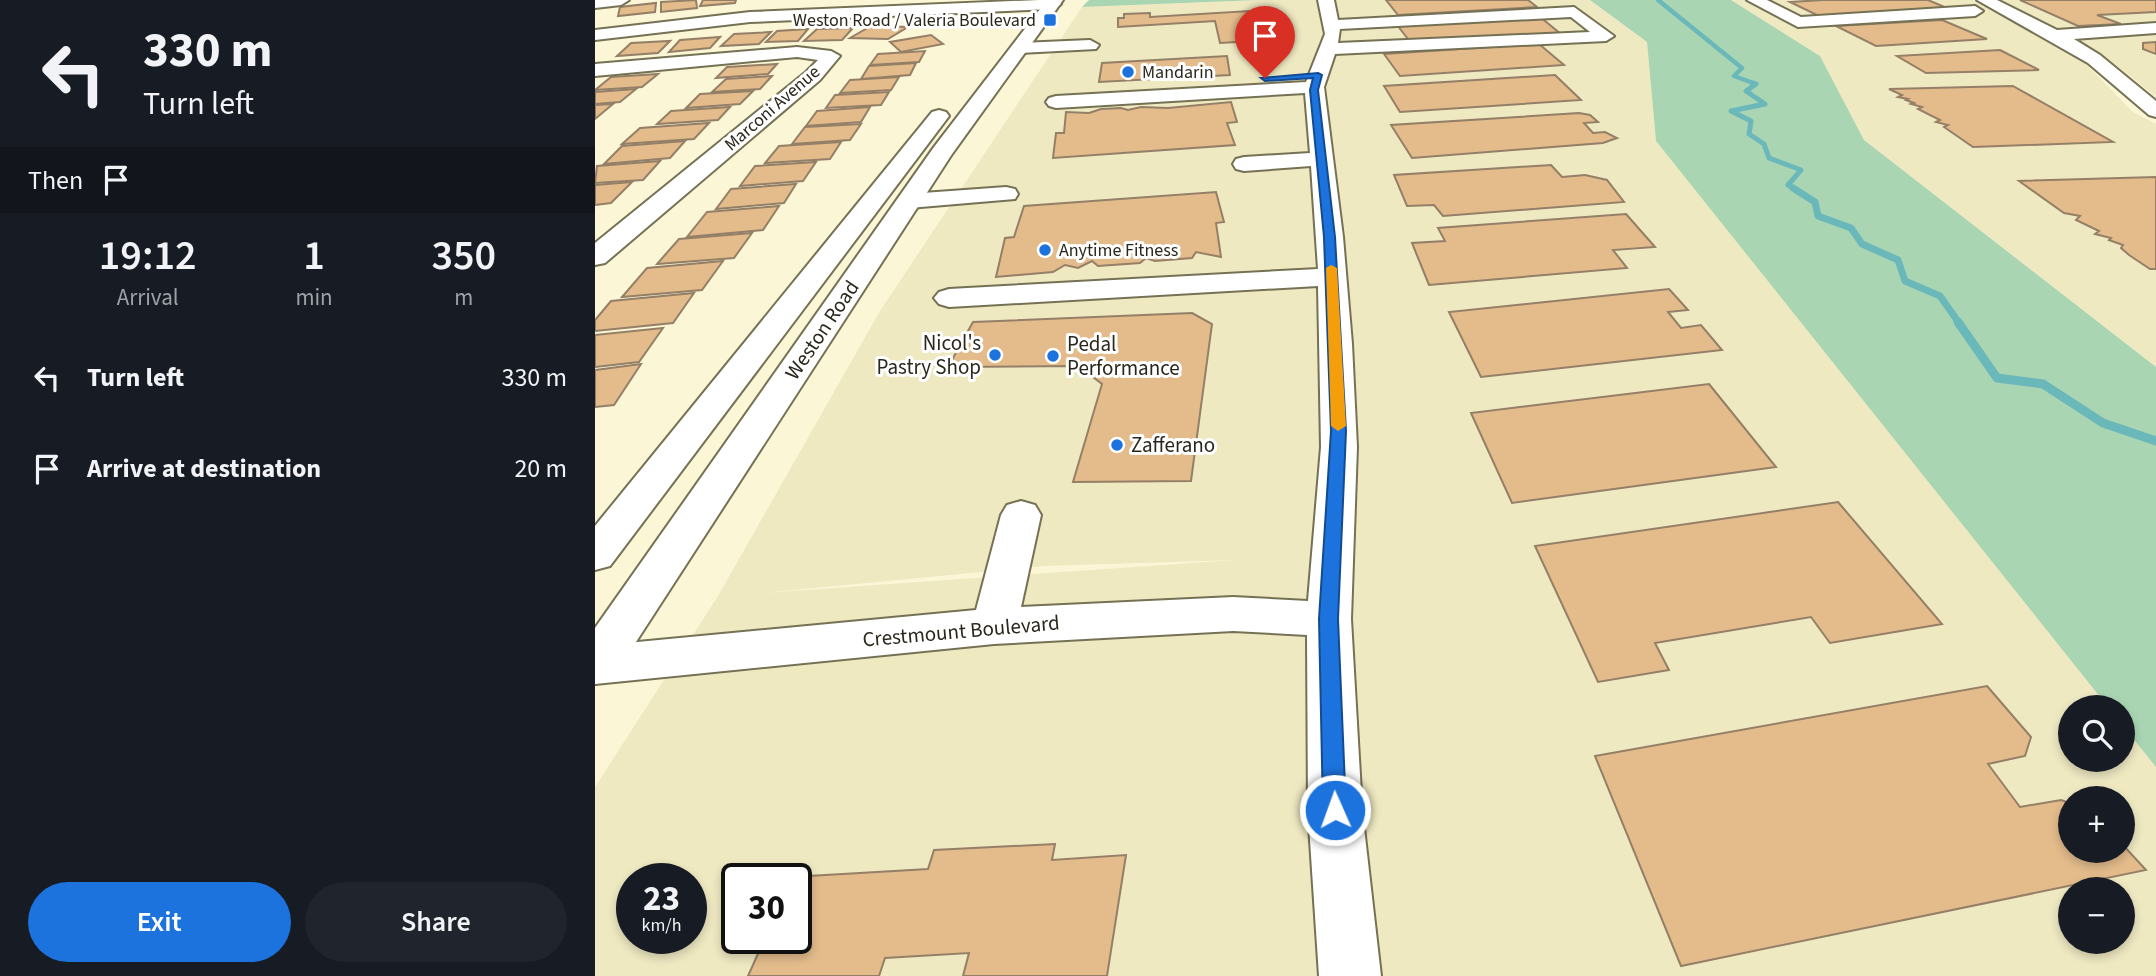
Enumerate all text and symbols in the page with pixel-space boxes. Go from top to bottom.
pin [1235,6,1295,78]
place label: Weston Road / Valeria Boulevard [793,8,1036,33]
marker: Weston Road / Valeria Boulevard [1042,12,1058,28]
text: 330 m [143,16,272,86]
icon: arrive [1246,17,1284,55]
icon: left [28,28,119,119]
street label: Marconi Avenue [719,60,826,157]
place label: Mandarin [1142,60,1214,85]
marker: Mandarin [1120,64,1136,80]
text: Turn left [143,81,254,127]
icon: arrive [97,161,135,199]
text: Then [28,162,83,199]
text: 19:12 [99,226,197,286]
text: 1 [303,226,325,286]
text: 350 [432,226,496,286]
place label: Anytime Fitness [1059,238,1178,263]
marker: Anytime Fitness [1037,242,1053,258]
street label: Weston Road [778,274,866,386]
text: Arrival [117,281,179,314]
text: min [295,281,333,314]
text: m [454,281,473,314]
place label: Nicol's Pastry Shop [876,328,981,382]
place label: Pedal Performance [1067,329,1180,383]
marker: Nicol's Pastry Shop [987,347,1003,363]
marker: Pedal Performance [1045,348,1061,364]
icon: left [28,359,66,397]
text: Turn left [87,359,184,396]
text: 330 m [501,359,567,396]
place label: Zafferano [1131,430,1215,460]
marker: Zafferano [1109,437,1125,453]
icon: arrive [28,450,66,488]
text: Arrive at destination [87,450,321,487]
text: 20 m [514,450,567,487]
street label: Crestmount Boulevard [861,607,1061,655]
map controls [2058,695,2135,954]
button: search [2058,695,2135,772]
position arrow [1298,773,1372,847]
button: + [2058,786,2135,863]
speed limit sign: 30 [721,863,812,954]
text: 23 [643,874,680,924]
button: − [2058,877,2135,954]
button: Exit [28,882,291,962]
button: Share [305,882,567,962]
text: km/h [642,913,681,938]

